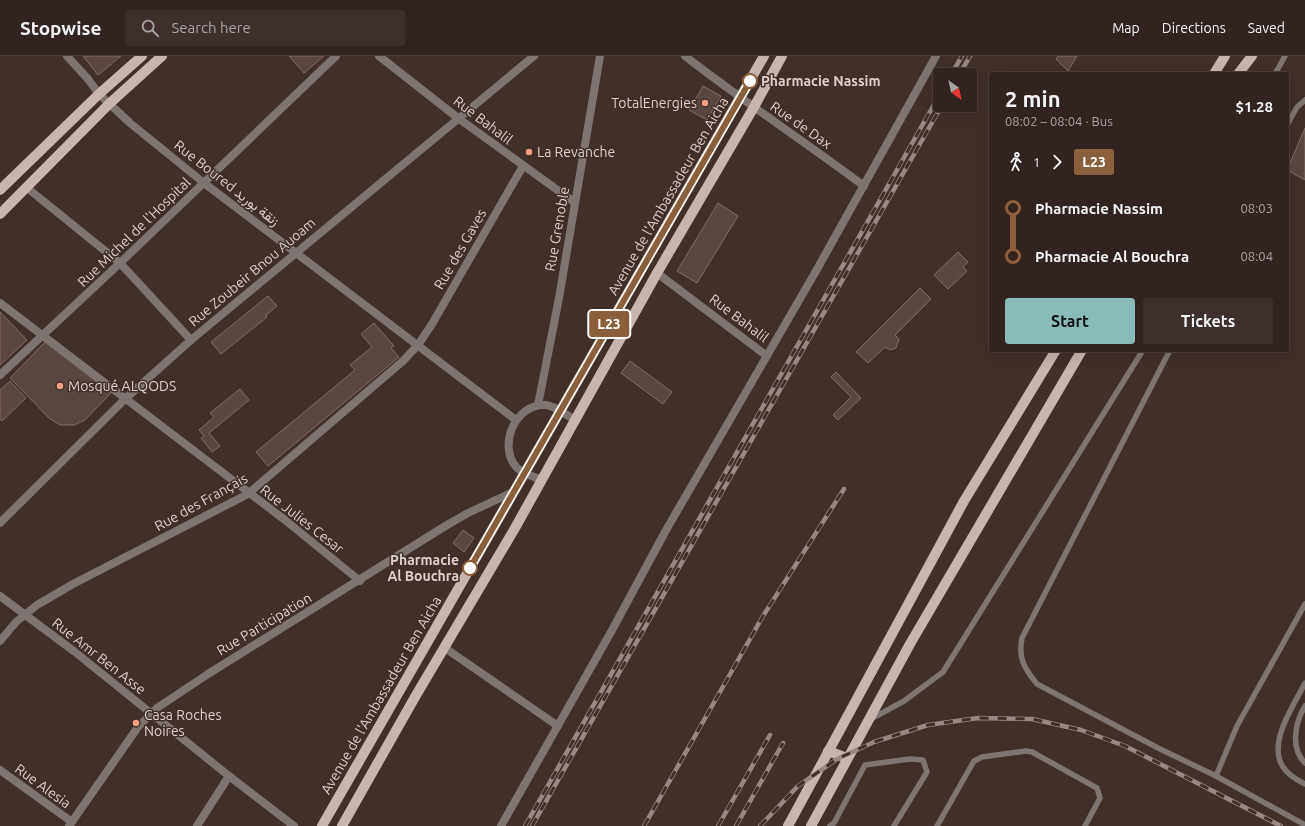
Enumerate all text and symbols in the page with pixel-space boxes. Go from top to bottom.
search box [125,10,405,46]
text: Stopwise [20,17,101,39]
icon: search [139,17,161,39]
text: Search here [171,19,251,36]
text: Map [1112,20,1140,36]
text: Directions [1162,20,1226,36]
text: Saved [1248,20,1285,36]
north arrow [933,68,977,112]
map controls [933,68,977,112]
marker: Pharmacie Nassim [742,73,758,89]
place label: Pharmacie Nassim [761,73,880,89]
text: 2 min [1005,86,1061,111]
street label: Rue Bahalil [450,93,516,148]
street label: Avenue de l'Ambassadeur Ben Aicha [605,94,731,298]
place label: TotalEnergies [611,95,697,111]
marker: TotalEnergies [700,98,710,108]
street label: Rue de Dax [767,98,835,152]
text: $1.28 [1235,98,1273,115]
text: 08:02 – 08:04 · Bus [1005,114,1113,128]
street label: Rue Boured زنقة بوريد [170,137,283,230]
place label: La Revanche [537,144,615,160]
marker: La Revanche [524,147,534,157]
icon: walk [1005,151,1027,173]
icon: forward [1046,151,1068,173]
text: L23 [1082,154,1106,170]
text: 1 [1033,155,1040,169]
street label: Rue Michel de l'Hospital [74,174,194,290]
street label: Rue Grenoble [542,185,572,273]
text: Pharmacie Nassim [1035,200,1163,217]
text: 08:03 [1240,201,1273,215]
street label: Rue des Gaves [431,206,489,292]
street label: Rue Zoubeir Bnou Auoam [185,214,319,330]
text: Pharmacie Al Bouchra [1035,248,1189,265]
text: 08:04 [1240,249,1273,263]
street label: Rue Bahalil [706,291,772,346]
button: Start [1005,298,1135,344]
button: Tickets [1143,298,1273,344]
line badge: L23 [586,311,632,337]
text: L23 [597,316,621,332]
place label: Mosqué ALQODS [68,378,176,394]
marker: Mosqué ALQODS [55,381,65,391]
street label: Rue des Français [152,470,250,534]
street label: Rue Julies Cesar [257,481,347,557]
place label: Pharmacie Al Bouchra [387,552,459,584]
marker: Pharmacie Al Bouchra [462,560,478,576]
street label: Rue Participation [214,589,314,659]
street label: Avenue de l'Ambassadeur Ben Aicha [318,593,444,797]
street label: Rue Amr Ben Asse [49,615,149,697]
place label: Casa Roches Noires [144,707,221,739]
marker: Casa Roches Noires [131,718,141,728]
street label: Rue Alesia [12,760,74,812]

